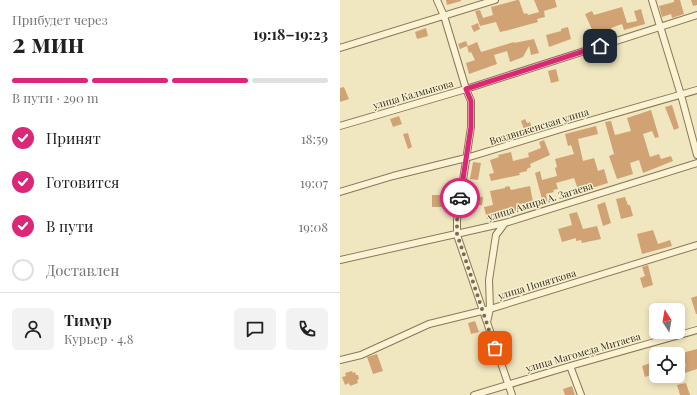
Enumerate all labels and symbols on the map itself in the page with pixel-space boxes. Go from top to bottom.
pin [583,29,617,63]
street label: улица Калмыкова [370,76,455,112]
street label: Воздвиженская улица [488,104,590,148]
courier [440,178,480,218]
street label: улица Амира А. Загаева [485,178,594,224]
street label: улица Поняткова [495,265,578,303]
north arrow [649,303,685,339]
street label: улица Магомеда Митаева [523,329,642,375]
pin [478,331,512,365]

